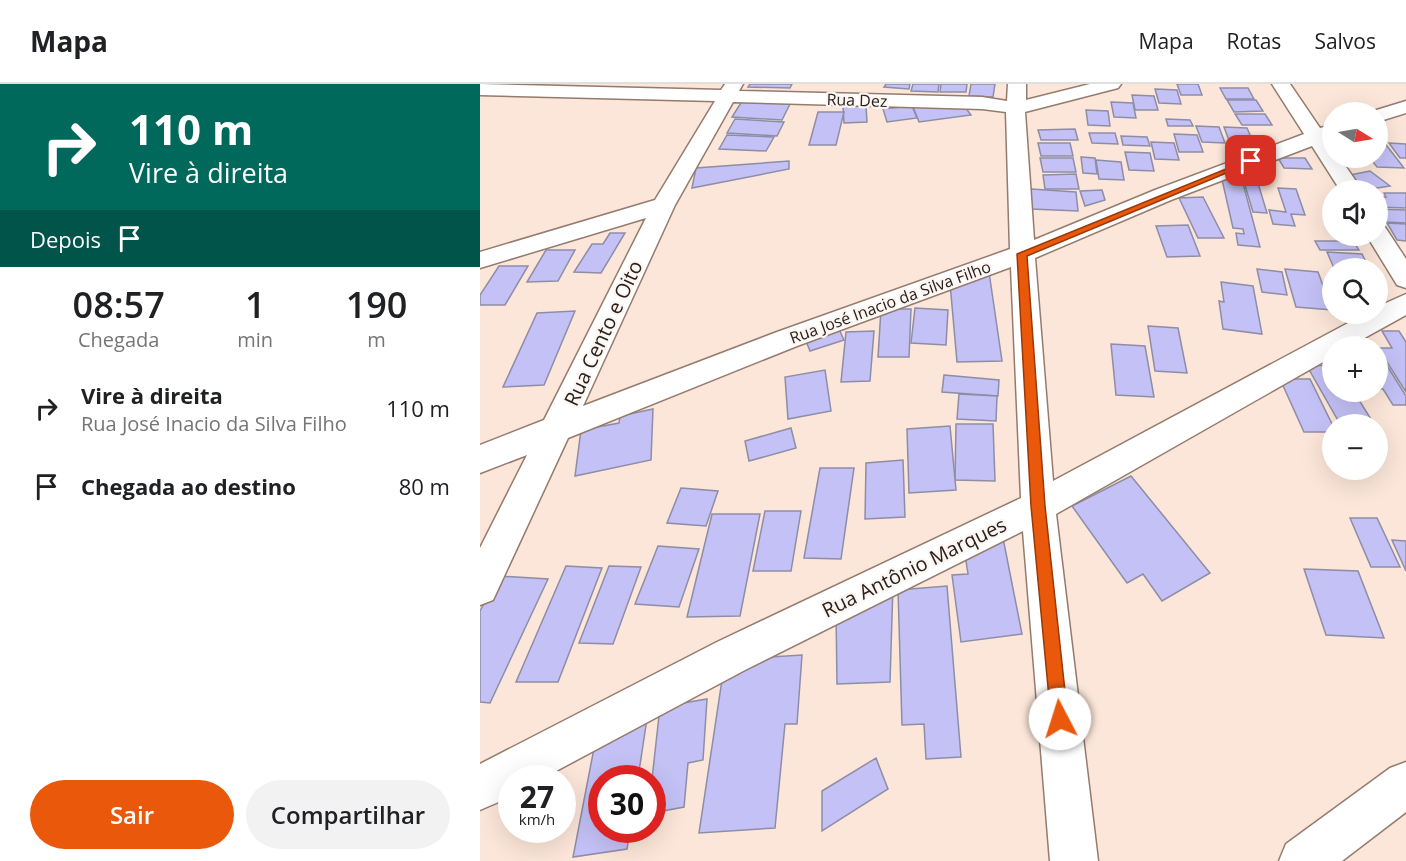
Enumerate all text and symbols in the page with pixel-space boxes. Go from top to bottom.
text: Mapa [30,22,108,60]
text: Mapa [1139,27,1194,55]
text: Rotas [1227,27,1281,55]
text: Salvos [1314,27,1376,55]
street label: Rua Dez [826,88,888,112]
text: 110 m [129,100,253,157]
north arrow [1322,102,1388,168]
map controls [1322,102,1388,480]
icon: right [30,108,108,186]
pin [1225,135,1276,186]
icon: arrive [1234,144,1267,177]
text: Vire à direita [129,154,288,191]
button: sound [1322,180,1388,246]
icon: arrive [113,222,146,255]
text: Depois [30,224,101,254]
street label: Rua José Inacio da Silva Filho [786,255,994,349]
street label: Rua Cento e Oito [557,256,649,410]
button: search [1322,258,1388,324]
text: 08:57 [73,280,165,329]
text: 1 [245,280,266,329]
text: 190 [346,280,407,329]
text: Chegada [78,326,159,353]
text: min [237,326,273,353]
text: m [367,326,386,353]
button: + [1322,336,1388,402]
text: Vire à direita [81,380,223,410]
icon: right [30,392,63,425]
text: 110 m [386,393,450,423]
text: Rua José Inacio da Silva Filho [81,410,347,437]
button: − [1322,414,1388,480]
icon: arrive [30,470,63,503]
text: Chegada ao destino [81,471,296,501]
text: 80 m [399,471,450,501]
street label: Rua Antônio Marques [817,511,1011,623]
position arrow [1028,687,1092,751]
speed limit sign: 30 [588,765,666,843]
text: 27 [520,776,554,817]
button: Sair [30,780,234,849]
button: Compartilhar [246,780,450,849]
text: km/h [519,809,555,829]

